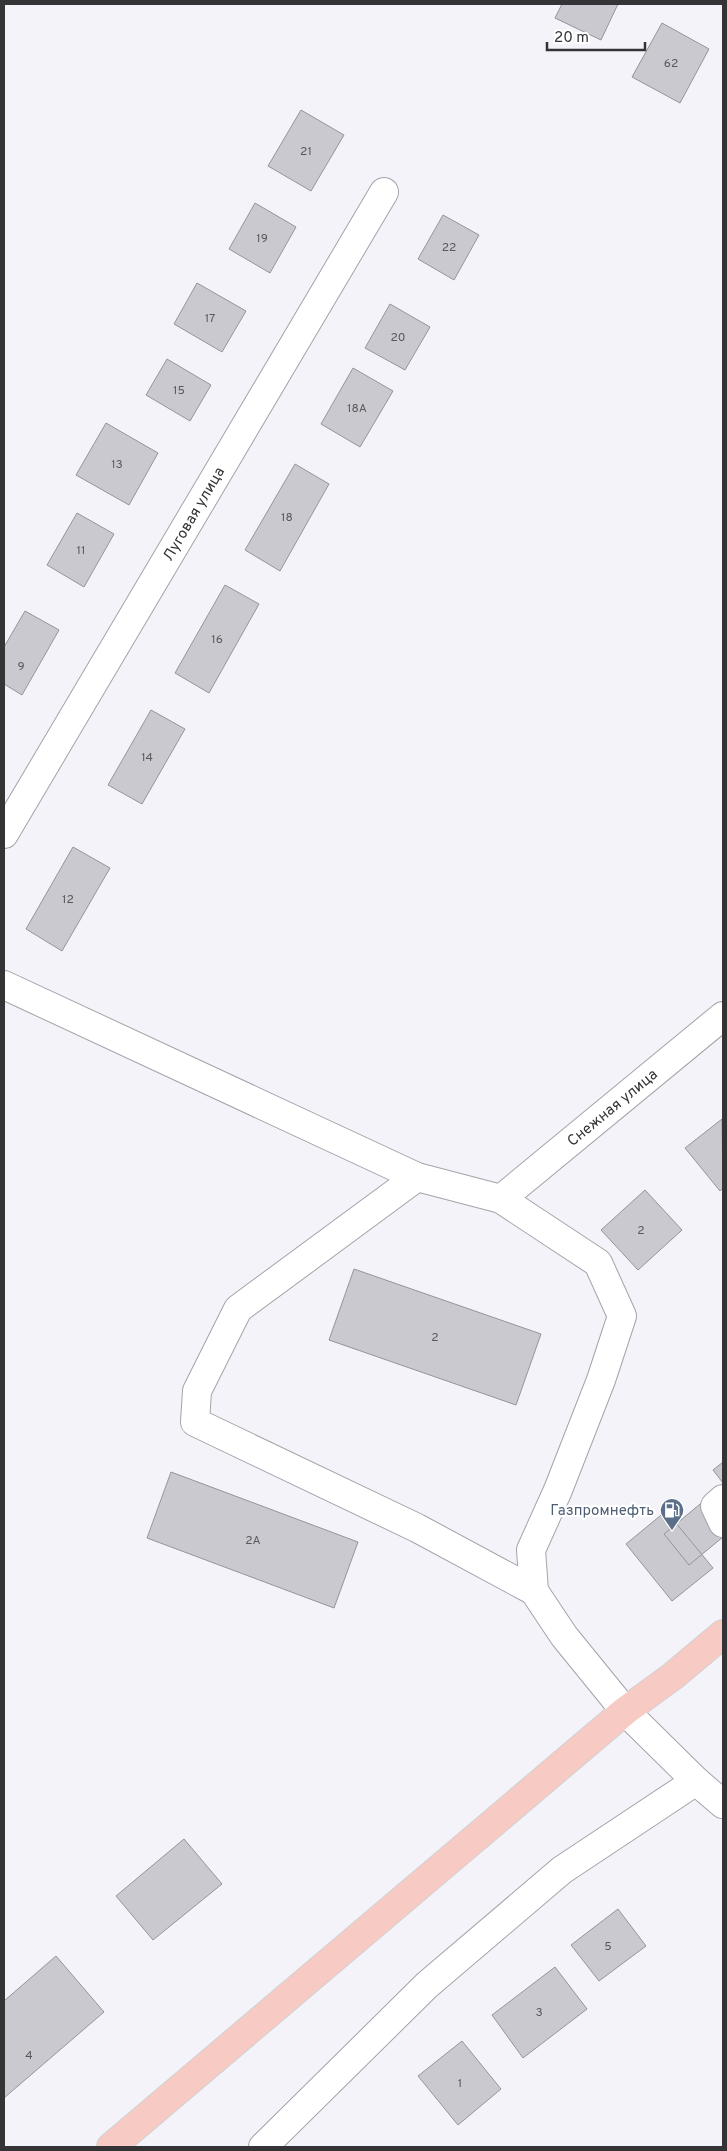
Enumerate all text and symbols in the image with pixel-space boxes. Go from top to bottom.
scale bar [547,20,644,52]
text: 20 m [554,29,589,48]
house number: 62 [664,56,678,72]
house number: 21 [300,144,312,160]
house number: 19 [256,231,268,247]
house number: 22 [442,240,456,256]
house number: 17 [205,311,215,327]
house number: 20 [390,330,406,346]
house number: 15 [173,383,185,399]
house number: 18А [347,401,367,417]
house number: 13 [111,457,123,473]
street label: Луговая улица [160,464,230,565]
house number: 18 [281,510,293,526]
house number: 11 [77,543,85,559]
house number: 16 [211,632,223,648]
house number: 9 [17,659,25,675]
house number: 14 [141,750,153,766]
house number: 12 [62,892,74,908]
street label: Снежная улица [564,1066,662,1151]
house number: 2 [637,1223,645,1239]
house number: 2 [431,1330,439,1346]
fuel station icon: Газпромнефть [659,1497,685,1531]
place label: Газпромнефть [550,1502,654,1521]
house number: 2А [245,1533,261,1549]
house number: 5 [604,1939,612,1955]
house number: 3 [535,2005,543,2021]
house number: 4 [25,2048,33,2064]
house number: 1 [458,2076,462,2092]

